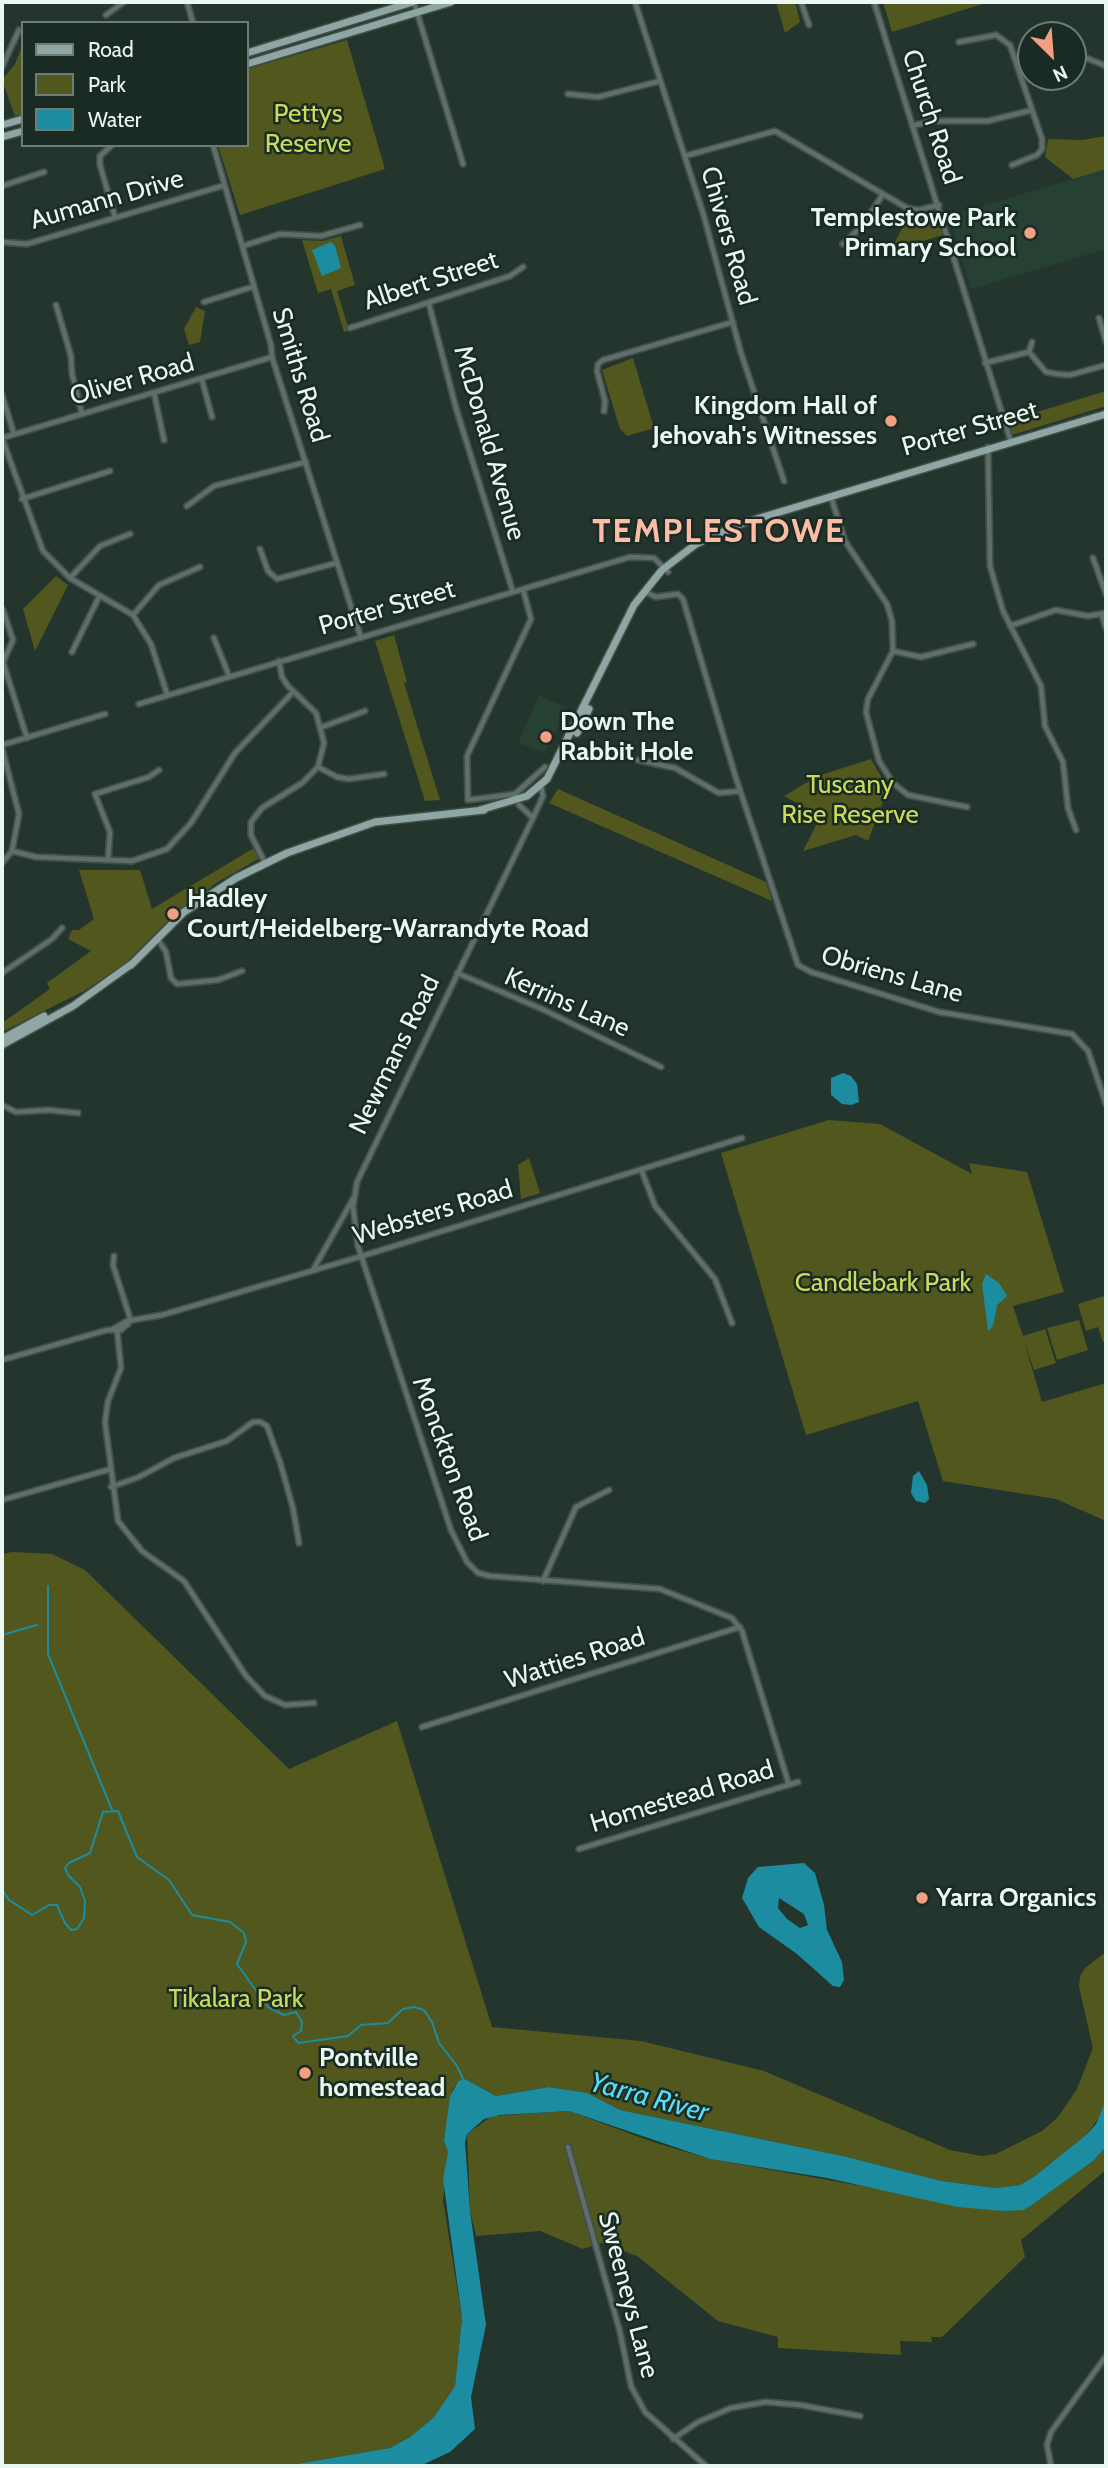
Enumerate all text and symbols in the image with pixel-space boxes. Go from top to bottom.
legend [21,21,248,147]
north arrow [1017,21,1087,91]
text: Road [88,37,134,62]
street label: Church Road [895,46,967,188]
text: N [1049,60,1071,87]
text: Park [88,72,126,97]
park label: Pettys Reserve [265,98,351,160]
text: Water [88,107,141,132]
street label: Aumann Drive [27,163,187,237]
street label: Chivers Road [693,163,763,309]
place label: Templestowe Park Primary School [811,202,1016,264]
marker: Templestowe Park Primary School [1022,225,1038,241]
street label: Albert Street [360,245,502,317]
street label: Smiths Road [265,304,335,446]
street label: McDonald Avenue [446,342,532,544]
street label: Oliver Road [66,347,198,413]
place label: Kingdom Hall of Jehovah's Witnesses [653,390,877,452]
street label: Porter Street [898,395,1042,463]
marker: Kingdom Hall of Jehovah's Witnesses [883,413,899,429]
district label: TEMPLESTOWE [594,512,844,552]
street label: Porter Street [315,574,459,642]
place label: Down The Rabbit Hole [560,706,693,768]
marker: Down The Rabbit Hole [538,729,554,745]
park label: Tuscany Rise Reserve [781,769,919,830]
place label: Hadley Court/Heidelberg-Warrandyte Road [187,883,589,944]
marker: Hadley Court/Heidelberg-Warrandyte Road [165,906,181,922]
street label: Obriens Lane [818,940,966,1010]
street label: Kerrins Lane [500,962,634,1044]
street label: Newmans Road [343,970,447,1140]
street label: Websters Road [349,1174,517,1252]
park label: Candlebark Park [795,1267,971,1299]
street label: Monckton Road [405,1372,493,1546]
street label: Watties Road [501,1622,649,1696]
street label: Homestead Road [586,1754,778,1840]
place label: Yarra Organics [936,1882,1096,1914]
marker: Yarra Organics [914,1890,930,1906]
park label: Tikalara Park [169,1983,303,2015]
place label: Pontville homestead [319,2042,445,2104]
marker: Pontville homestead [297,2065,313,2081]
water label: Yarra River [586,2066,712,2130]
street label: Sweeneys Lane [591,2208,665,2382]

